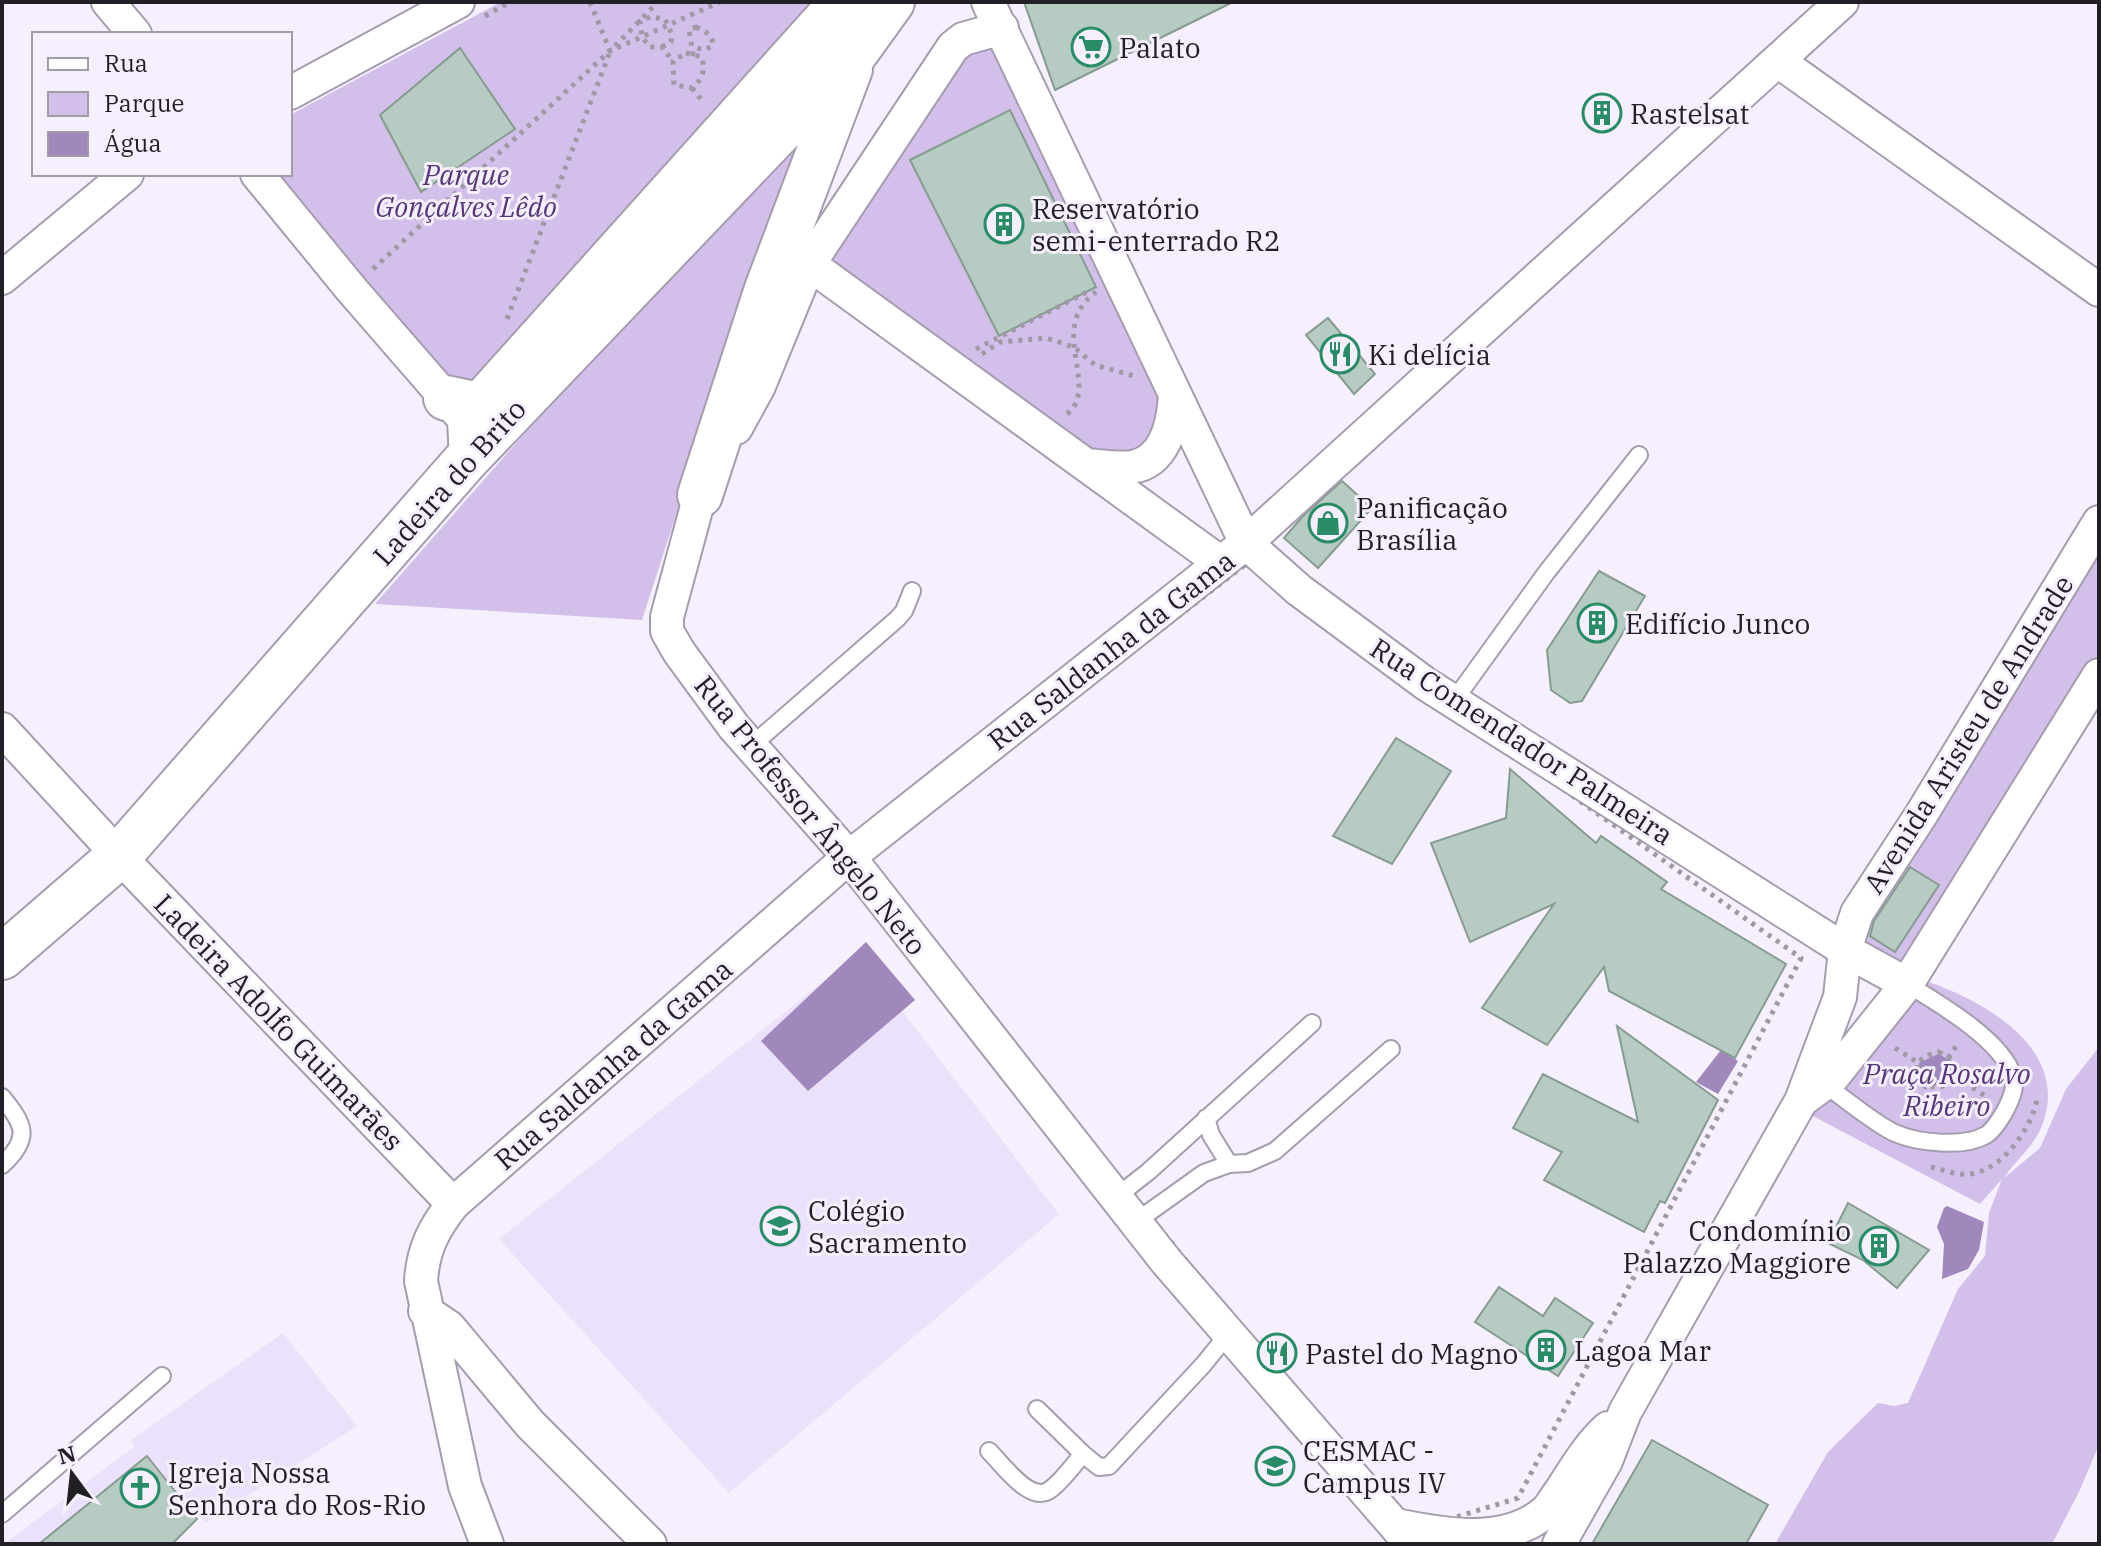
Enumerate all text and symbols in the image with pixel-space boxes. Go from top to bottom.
supermarket icon: Palato [1070,26,1112,68]
place label: Palato [1119,29,1200,66]
legend [32,32,292,176]
text: Rua [104,47,148,79]
text: Parque [104,87,184,119]
building icon: Rastelsat [1581,92,1623,134]
place label: Rastelsat [1630,95,1750,132]
text: Água [104,127,161,159]
park label: Parque Gonçalves Lêdo [375,156,557,225]
place label: Reservatório semi-enterrado R2 [1032,190,1281,259]
building icon: Reservatório semi-enterrado R2 [983,203,1025,245]
restaurant icon: Ki delícia [1319,333,1361,375]
place label: Ki delícia [1368,336,1491,373]
street label: Ladeira do Brito [364,391,534,573]
place label: Panificação Brasília [1356,489,1508,558]
shop icon: Panificação Brasília [1307,502,1349,544]
street label: Rua Saldanha da Gama [980,542,1242,758]
street label: Avenida Aristeu de Andrade [1855,568,2081,900]
building icon: Edifício Junco [1576,602,1618,644]
place label: Edifício Junco [1625,605,1810,642]
street label: Rua Comendador Palmeira [1363,629,1681,853]
street label: Rua Professor Ângelo Neto [687,668,935,962]
street label: Ladeira Adolfo Guimarães [146,886,412,1158]
street label: Rua Saldanha da Gama [486,950,740,1178]
park label: Praça Rosalvo Ribeiro [1862,1055,2031,1124]
place label: Colégio Sacramento [808,1192,967,1261]
school or university icon: Colégio Sacramento [759,1205,801,1247]
place label: Condomínio Palazzo Maggiore [1622,1212,1851,1281]
building icon: Condomínio Palazzo Maggiore [1858,1225,1900,1267]
building icon: Lagoa Mar [1525,1329,1567,1371]
restaurant icon: Pastel do Magno [1256,1332,1298,1374]
place label: Lagoa Mar [1574,1332,1711,1369]
place label: Pastel do Magno [1305,1335,1518,1372]
place label: CESMAC - Campus IV [1303,1432,1446,1501]
north arrow [32,1434,112,1514]
text: N [55,1438,79,1470]
school or university icon: CESMAC - Campus IV [1254,1445,1296,1487]
place label: Igreja Nossa Senhora do Ros-Rio [168,1454,426,1523]
church icon: Igreja Nossa Senhora do Ros-Rio [119,1467,161,1509]

